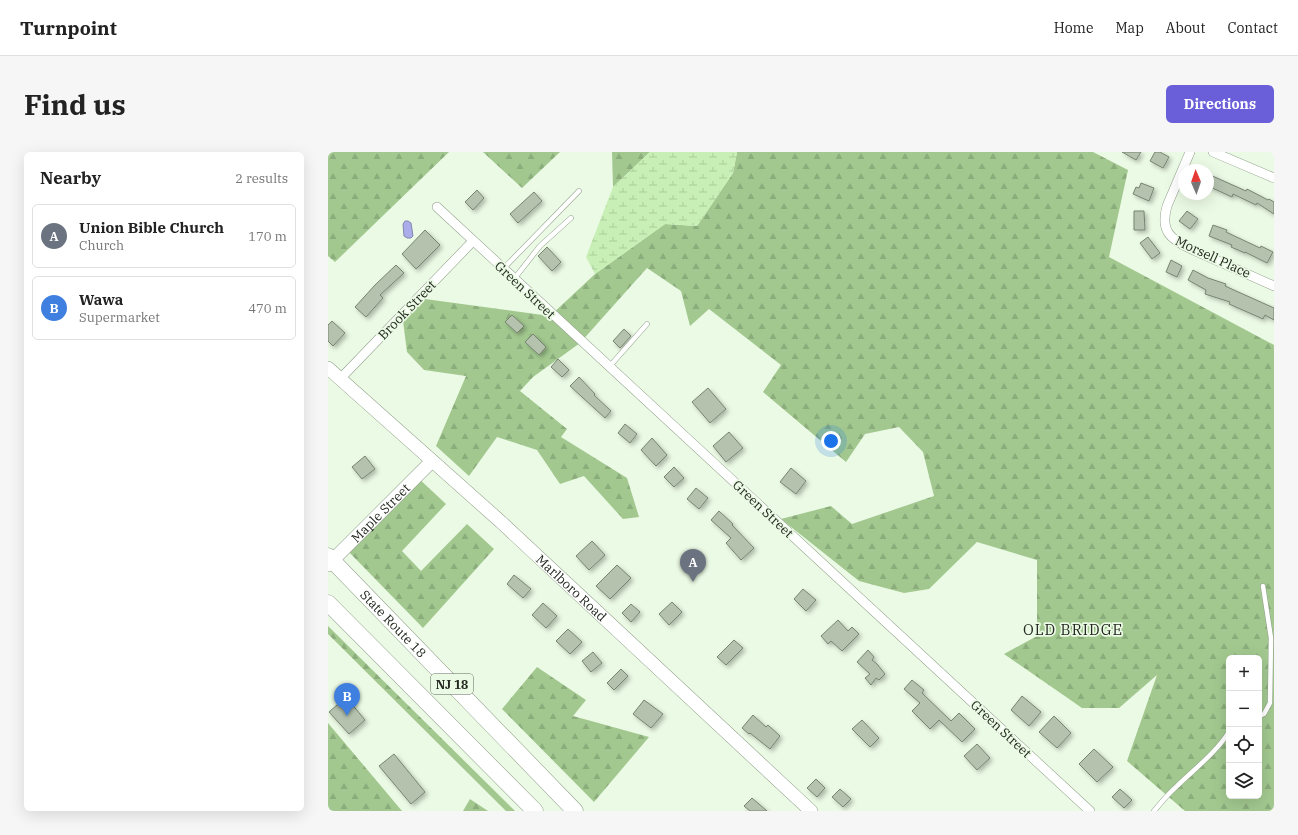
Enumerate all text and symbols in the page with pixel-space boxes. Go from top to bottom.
text: Turnpoint [20,16,117,40]
text: Home [1054,19,1093,37]
text: Map [1115,19,1144,37]
text: About [1166,19,1205,37]
text: Contact [1227,19,1278,37]
button: Directions [1166,85,1274,123]
text: Find us [24,86,126,123]
north arrow [1178,164,1214,200]
text: Nearby [40,167,101,189]
text: 2 results [235,170,288,187]
text: Union Bible Church [79,218,224,237]
text: A [49,228,59,245]
text: 170 m [248,228,287,245]
street label: Morsell Place [1173,232,1253,282]
text: Church [79,237,124,254]
street label: Green Street [491,258,559,323]
street label: Brook Street [374,276,440,343]
text: Wawa [79,290,123,309]
text: B [49,300,59,317]
text: 470 m [248,300,287,317]
text: Supermarket [79,309,160,326]
your location [821,431,841,451]
street label: Green Street [729,477,797,542]
street label: Maple Street [347,479,414,546]
pin: A [680,549,706,582]
street label: Marlboro Road [533,551,610,625]
street label: State Route 18 [357,586,430,661]
district label: OLD BRIDGE [1023,620,1123,639]
map controls [1226,655,1262,799]
button: + [1226,655,1262,691]
road number: NJ 18 [431,674,473,694]
pin: B [334,683,360,716]
button: − [1226,691,1262,727]
street label: Green Street [967,697,1035,762]
button: locate [1226,727,1262,763]
button: layers [1226,763,1262,799]

